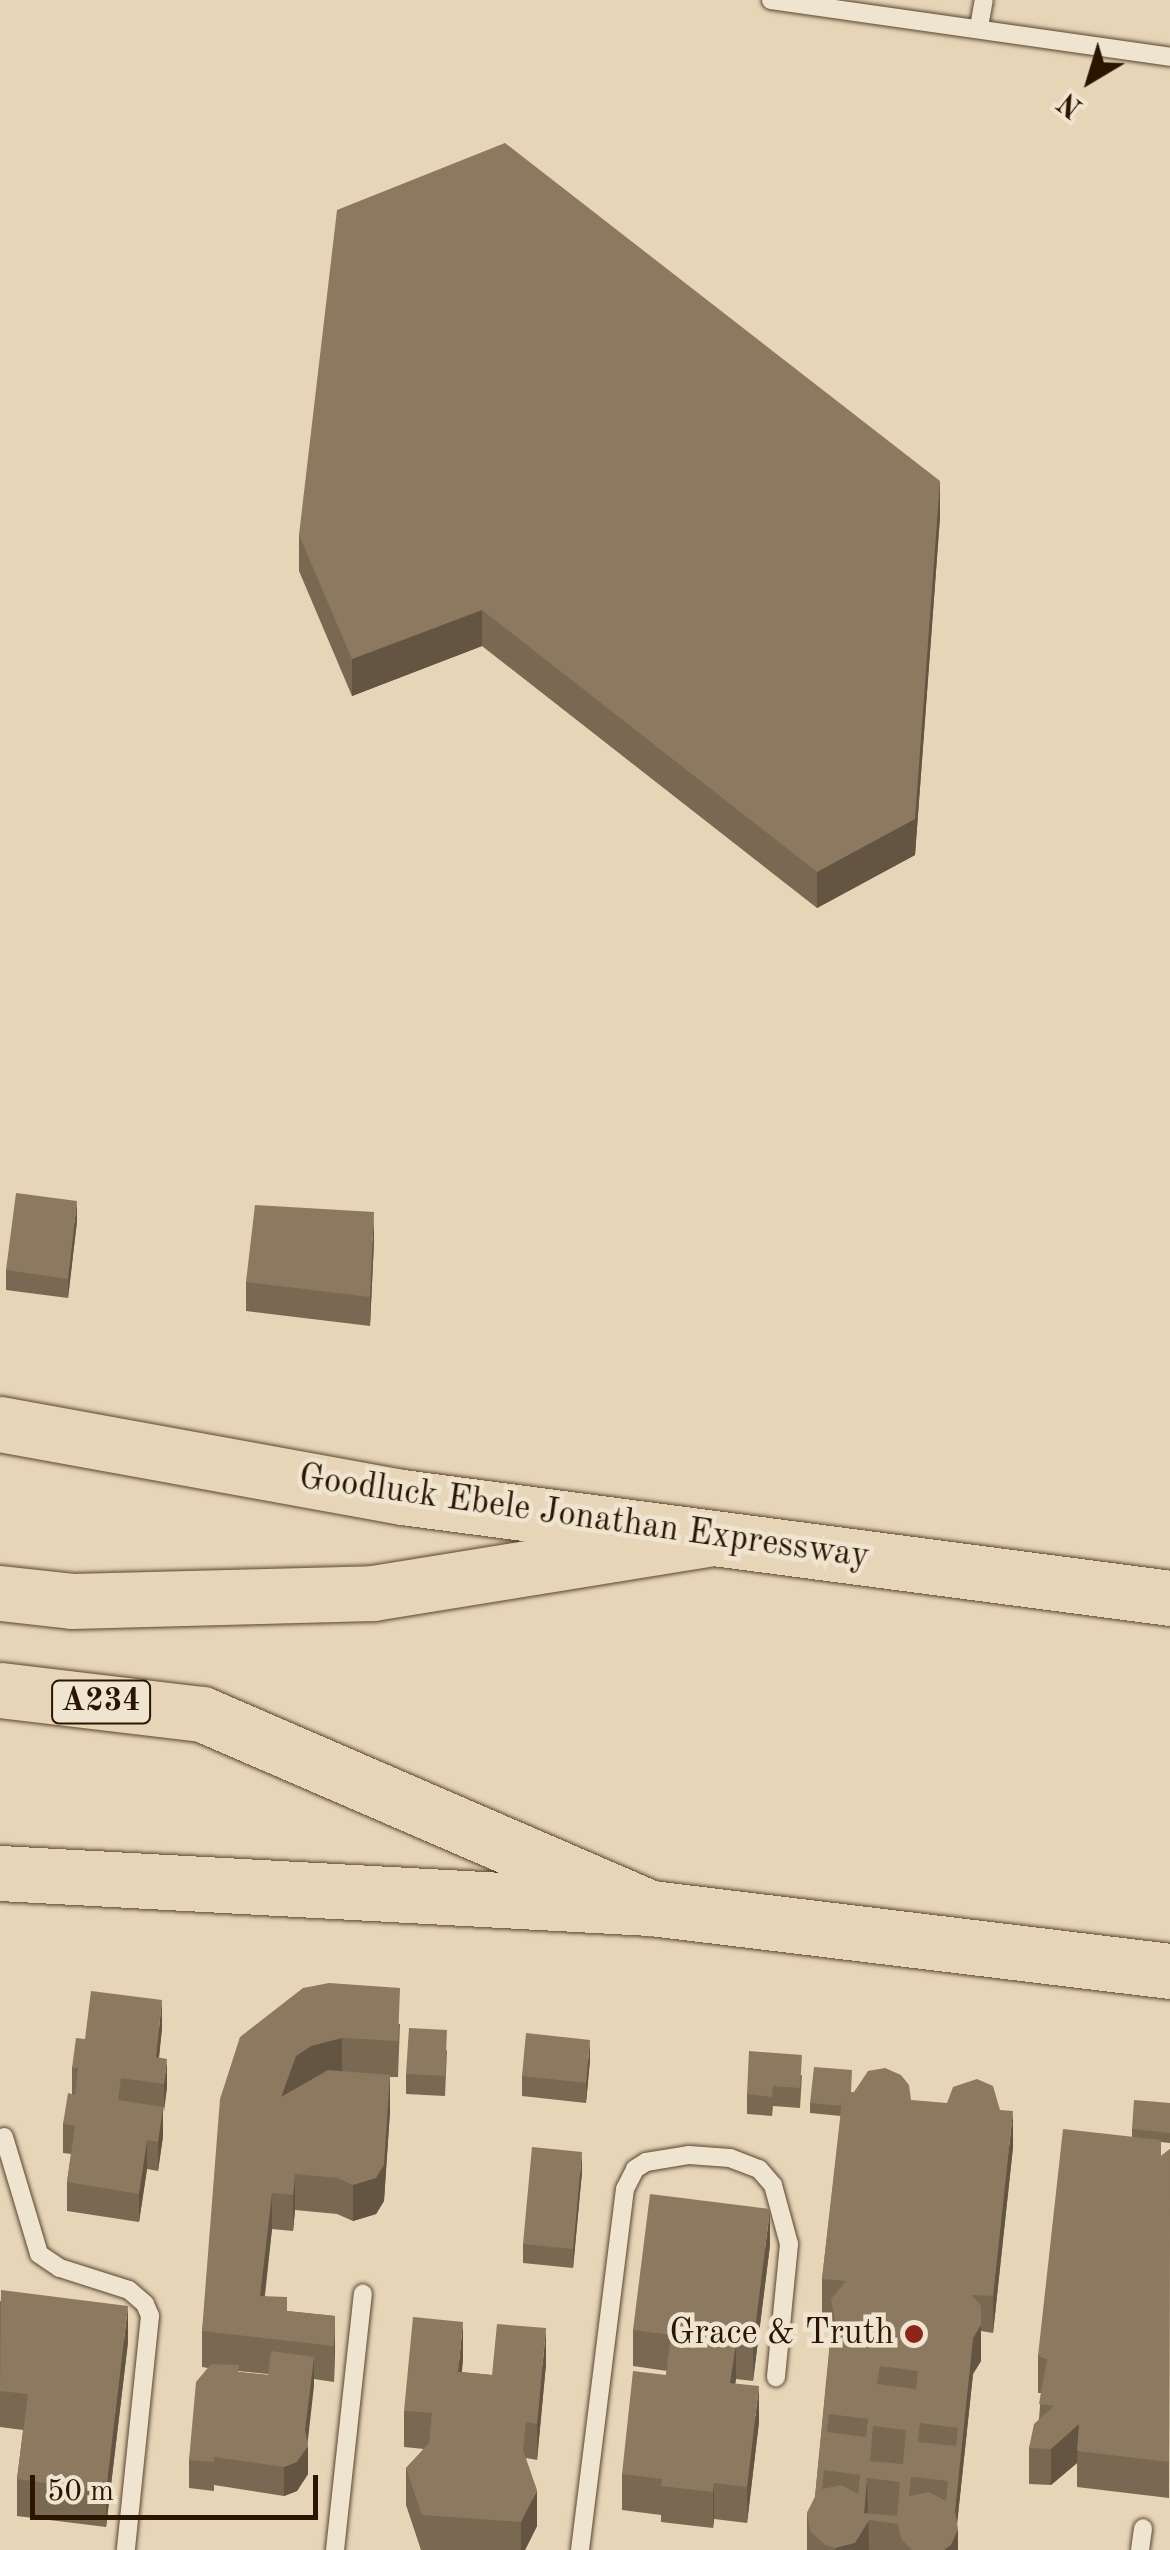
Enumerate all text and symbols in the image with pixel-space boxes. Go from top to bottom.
north arrow [1040,30,1140,130]
text: N [1054,86,1089,121]
street label: Goodluck Ebele Jonathan Expressway [296,1457,872,1579]
road number: A234 [51,1675,151,1729]
place label: Grace & Truth [669,2313,894,2355]
marker: Grace & Truth [903,2323,925,2345]
scale bar [35,2455,322,2517]
text: 50 m [47,2477,114,2507]

